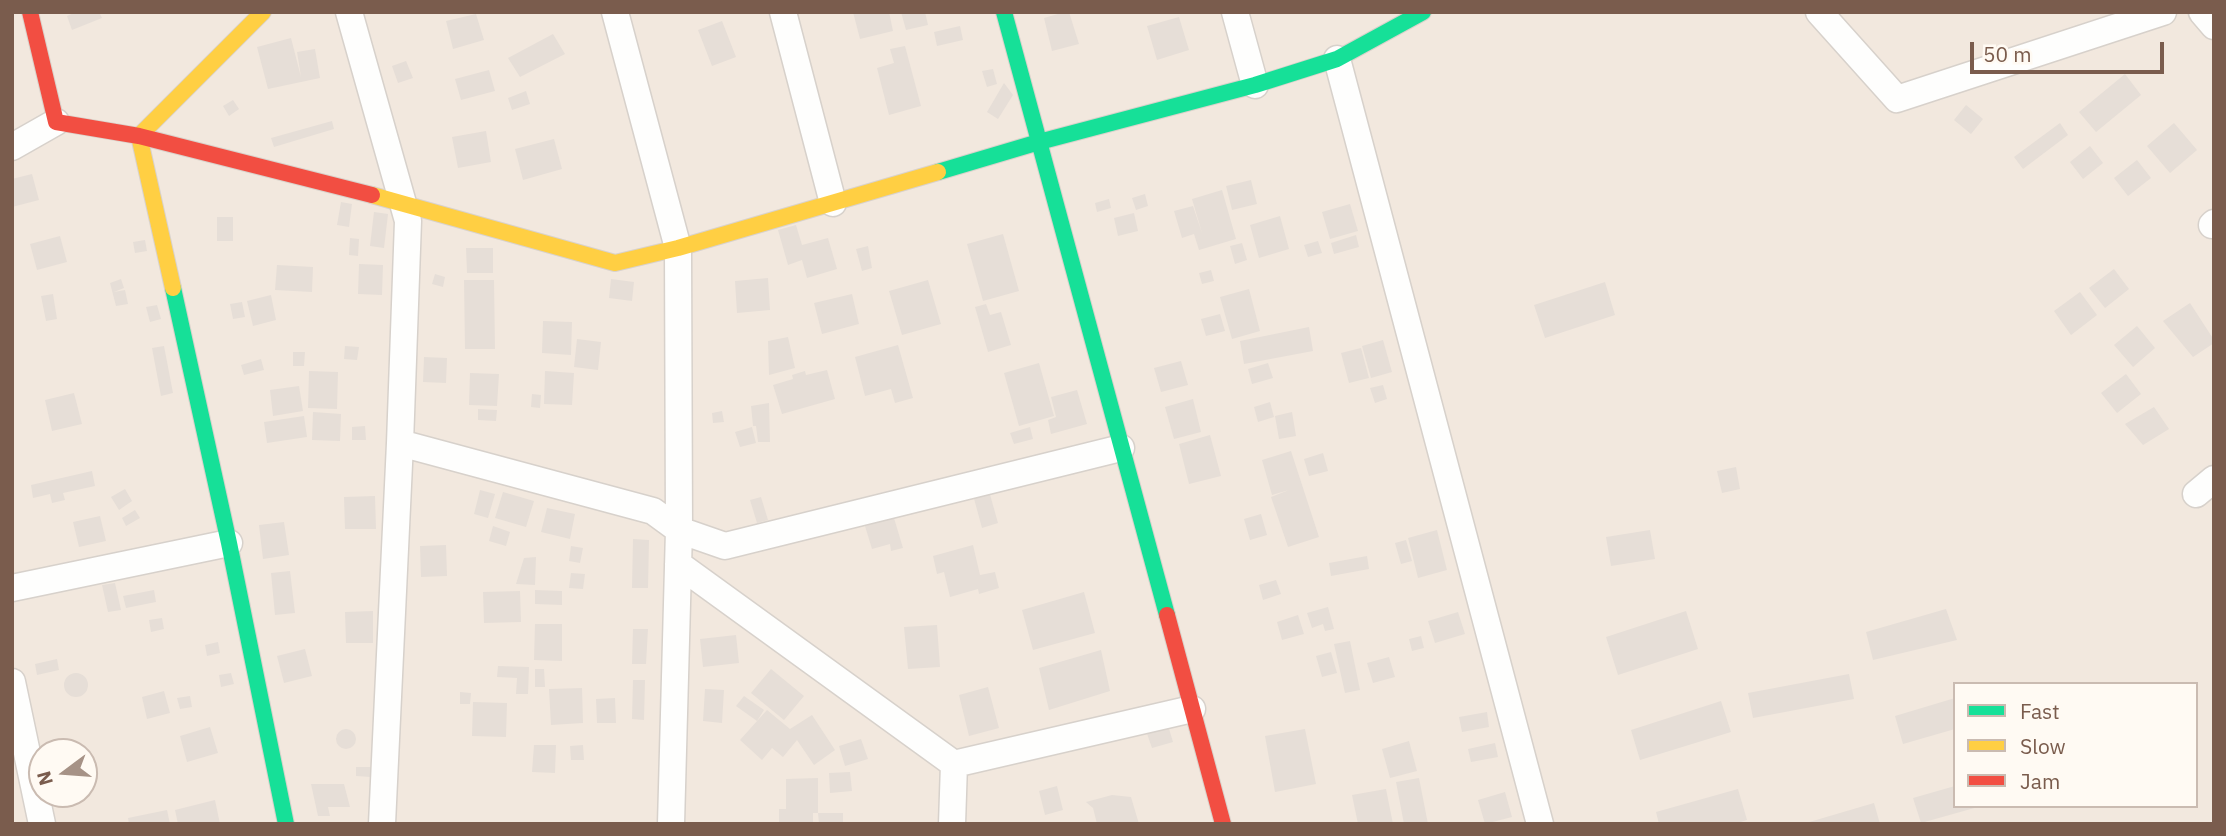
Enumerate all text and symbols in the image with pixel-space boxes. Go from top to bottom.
scale bar [1974,28,2168,72]
text: 50 m [1983,40,2032,68]
legend [1953,682,2198,808]
text: Fast [2020,697,2060,725]
text: Slow [2020,732,2066,760]
north arrow [28,738,98,808]
text: Jam [2020,767,2060,795]
text: N [31,768,58,788]

